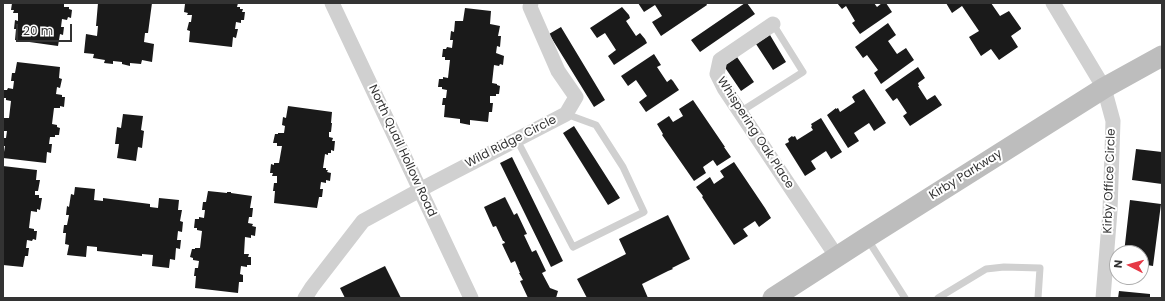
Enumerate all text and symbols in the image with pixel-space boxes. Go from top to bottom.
scale bar [18,16,74,42]
text: 20 m [23,22,53,39]
street label: Whispering Oak Place [713,74,797,192]
street label: North Quail Hollow Road [365,83,439,219]
street label: Wild Ridge Circle [463,113,559,171]
street label: Kirby Office Circle [1101,128,1119,234]
street label: Kirby Parkway [927,147,1005,203]
north arrow [1109,245,1149,285]
text: N [1110,259,1126,269]

